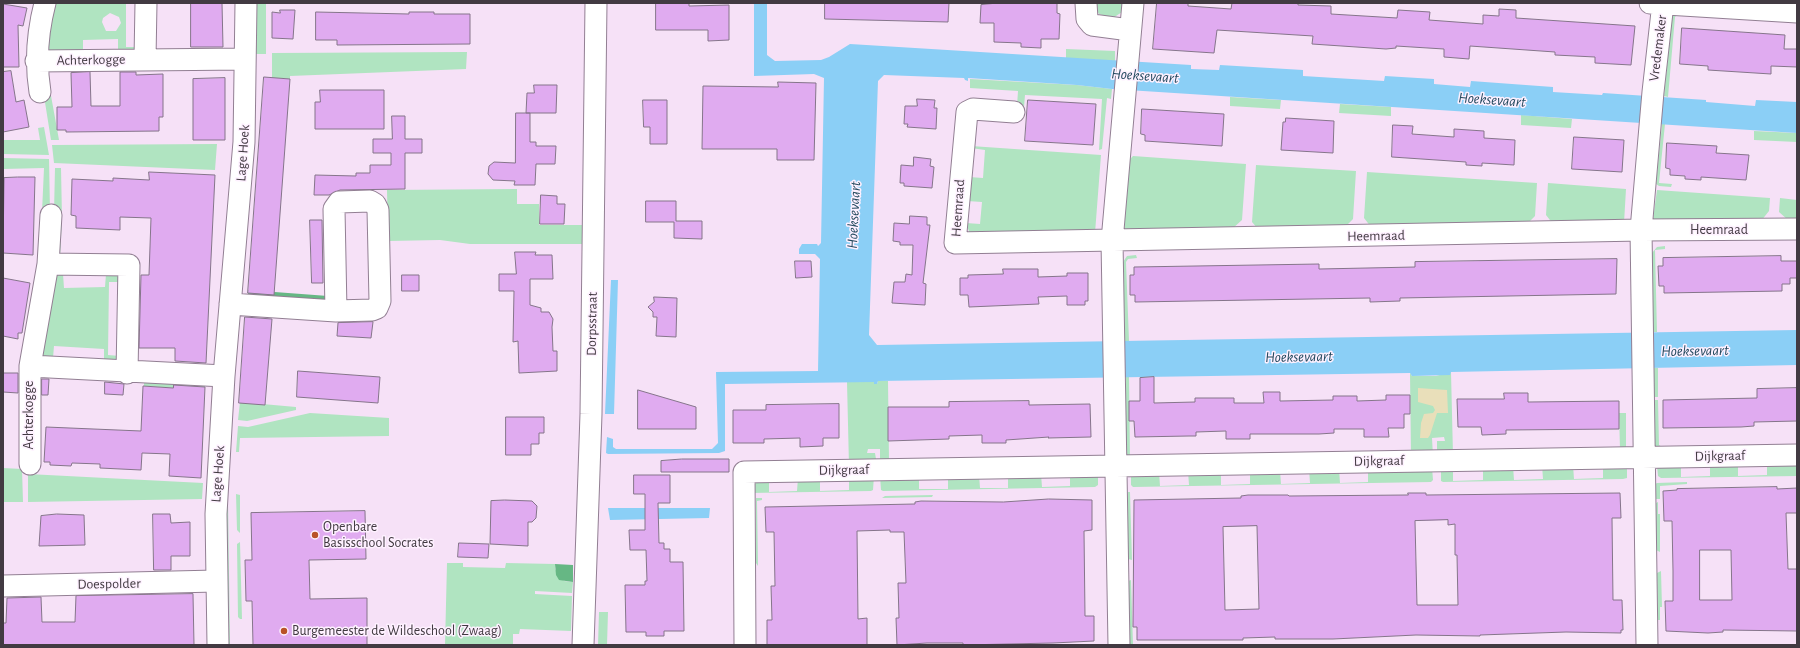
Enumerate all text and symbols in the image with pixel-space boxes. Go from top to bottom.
street label: Vredemaker [1646,14,1670,82]
street label: Achterkogge [56,51,126,69]
water label: Hoeksevaart [1111,65,1179,87]
water label: Hoeksevaart [1458,89,1526,111]
street label: Lage Hoek [233,124,253,182]
street label: Heemraad [948,179,968,237]
water label: Hoeksevaart [843,181,865,249]
street label: Heemraad [1690,222,1748,238]
street label: Heemraad [1347,227,1405,245]
street label: Dorpsstraat [583,292,601,356]
water label: Hoeksevaart [1661,341,1729,361]
water label: Hoeksevaart [1265,347,1333,367]
street label: Achterkogge [21,381,37,449]
street label: Lage Hoek [208,445,228,503]
street label: Dijkgraaf [1695,447,1745,465]
street label: Dijkgraaf [1354,452,1404,470]
street label: Dijkgraaf [819,461,869,479]
place label: Openbare Basisschool Socrates [323,519,433,552]
marker: Openbare Basisschool Socrates [310,530,320,540]
street label: Doespolder [77,575,141,593]
place label: Burgemeester de Wildeschool (Zwaag) [292,623,502,639]
marker: Burgemeester de Wildeschool (Zwaag) [279,626,289,636]

